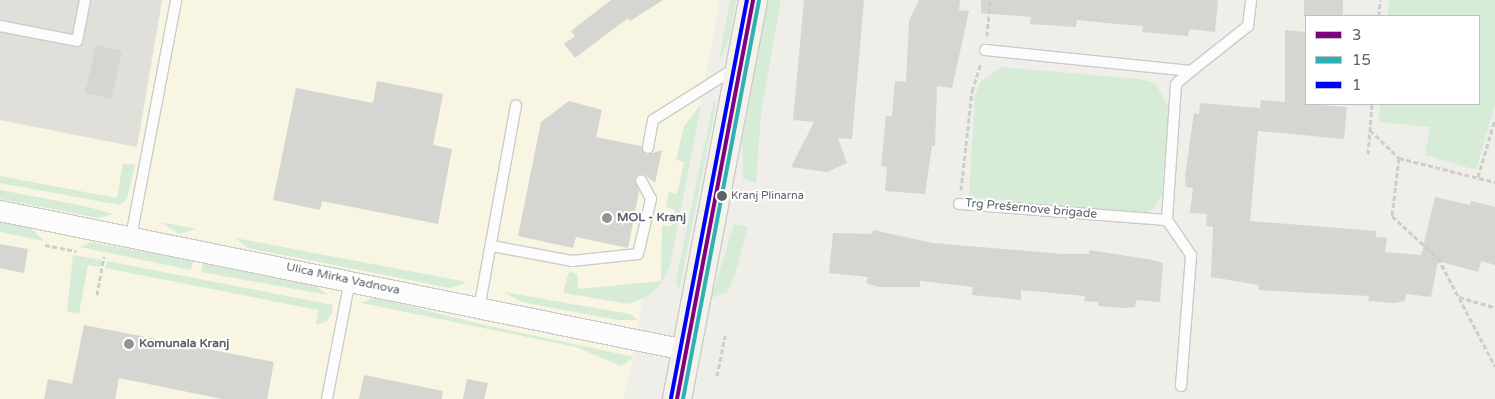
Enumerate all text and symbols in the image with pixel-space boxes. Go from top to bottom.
legend [1305,15,1480,105]
text: 3 [1352,26,1361,44]
text: 15 [1352,51,1371,69]
text: 1 [1352,76,1361,94]
place label: Kranj Plinarna [731,189,804,203]
marker: Kranj Plinarna [717,191,727,201]
street label: Trg Prešernove brigade [964,196,1098,222]
place label: MOL - Kranj [617,211,686,225]
marker: MOL - Kranj [601,212,613,224]
street label: Ulica Mirka Vadnova [285,260,401,298]
place label: Komunala Kranj [139,337,229,351]
marker: Komunala Kranj [123,338,135,350]

